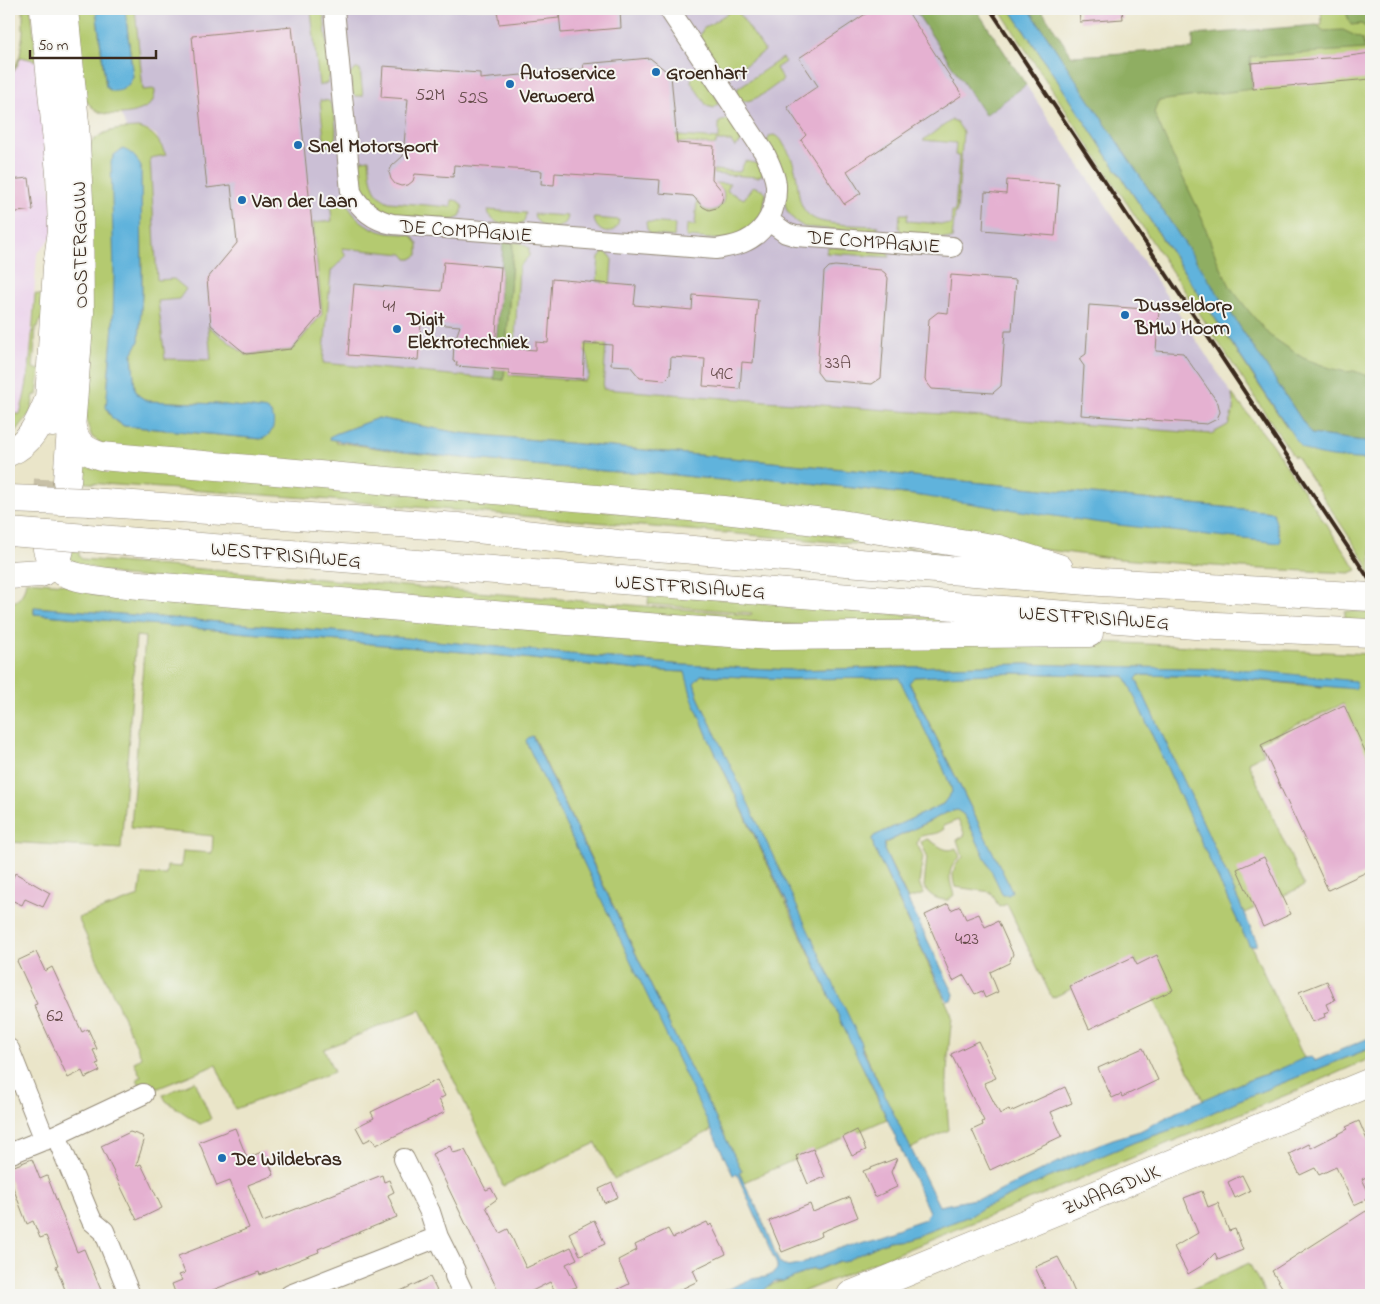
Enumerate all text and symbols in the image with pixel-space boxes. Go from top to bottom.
scale bar [30,28,156,60]
text: 50 m [38,35,69,57]
place label: Autoservice Verwoerd [519,60,616,112]
place label: Groenhart [666,60,747,89]
marker: Groenhart [650,66,662,78]
marker: Autoservice Verwoerd [504,78,516,90]
house number: 52M [415,83,445,109]
house number: 52S [458,86,488,112]
place label: Snel Motorsport [308,133,439,162]
marker: Snel Motorsport [292,139,304,151]
street label: OOSTERGOUW [66,181,97,309]
place label: Van der Laan [251,188,357,217]
marker: Van der Laan [236,194,248,206]
street label: DE COMPAGNIE [397,213,533,252]
street label: DE COMPAGNIE [805,224,941,263]
place label: Dusseldorp BMW Hoorn [1134,292,1233,344]
house number: 41 [382,294,396,320]
place label: Digit Elektrotechniek [406,306,530,358]
marker: Dusseldorp BMW Hoorn [1119,309,1131,321]
marker: Digit Elektrotechniek [391,323,403,335]
house number: 33A [825,351,851,377]
house number: 49C [711,362,733,388]
street label: WESTFRISIAWEG [209,535,362,578]
street label: WESTFRISIAWEG [614,569,766,608]
street label: WESTFRISIAWEG [1018,600,1170,639]
house number: 423 [955,927,979,953]
house number: 62 [47,1004,63,1030]
place label: De Wildebras [231,1146,342,1175]
marker: De Wildebras [216,1152,228,1164]
street label: ZWAAGDIJK [1059,1158,1165,1224]

